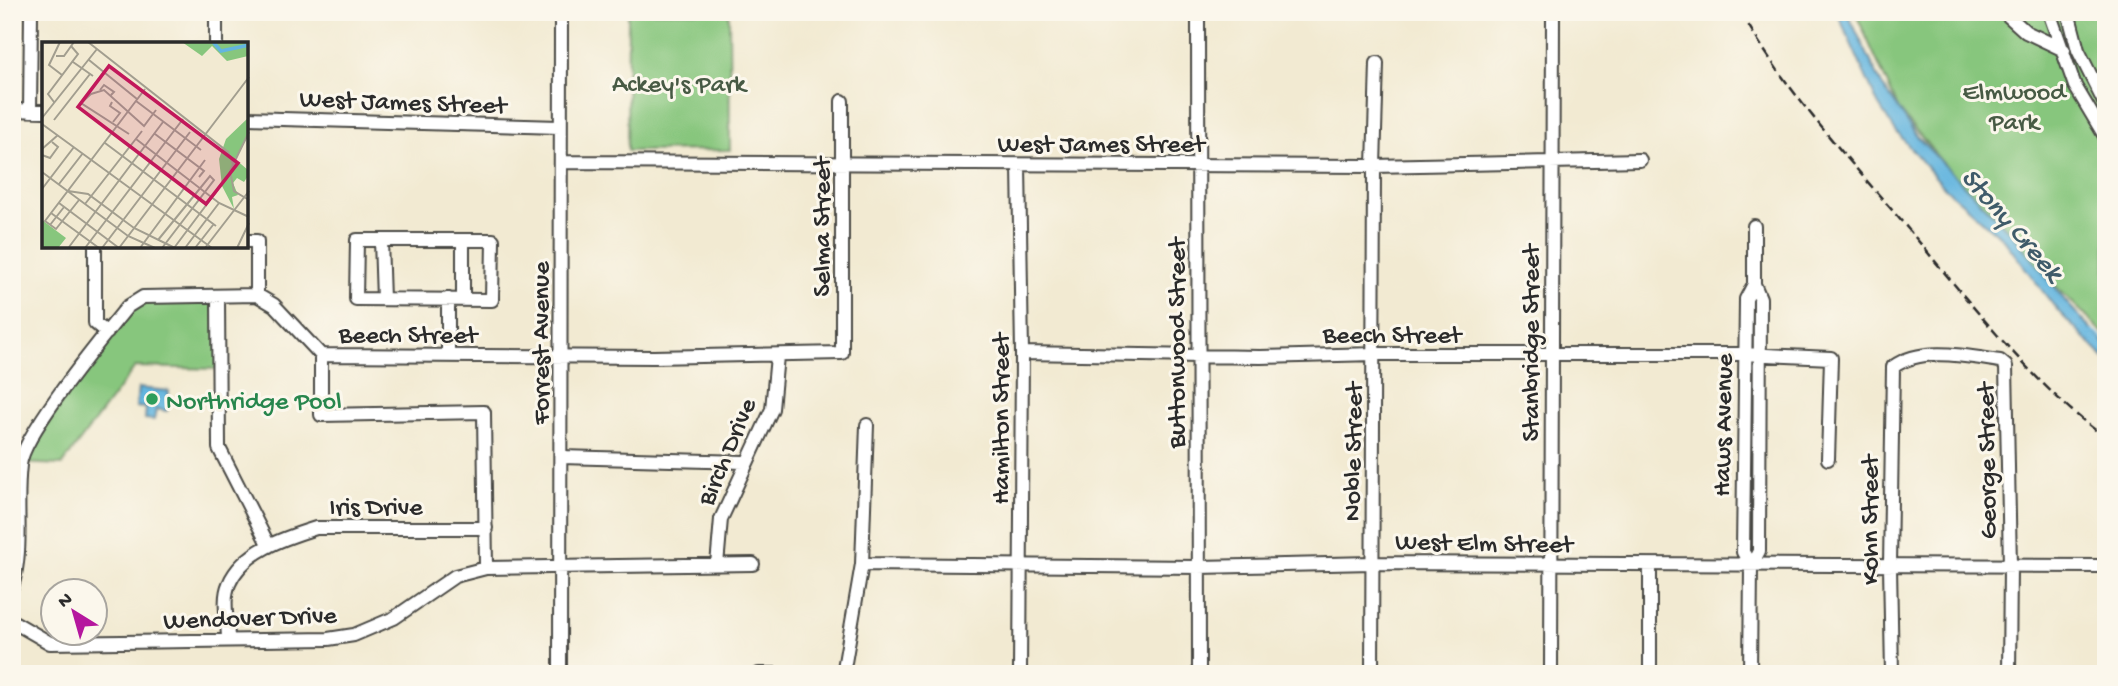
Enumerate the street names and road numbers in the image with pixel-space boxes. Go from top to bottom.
street label: West James Street [299,85,509,124]
street label: West James Street [997,131,1207,162]
street label: Selma Street [809,155,840,297]
street label: Buttonwood Street [1164,235,1195,449]
street label: Stanbridge Street [1518,242,1549,441]
street label: Forrest Avenue [528,261,559,426]
street label: Beech Street [338,322,480,353]
street label: Beech Street [1322,322,1464,353]
street label: Hamilton Street [988,331,1019,505]
street label: Haws Avenue [1709,353,1742,497]
street label: Noble Street [1339,380,1372,522]
street label: George Street [1973,380,2006,539]
street label: Birch Drive [692,394,766,512]
street label: Kohn Street [1857,453,1888,585]
street label: Iris Drive [329,494,423,525]
street label: West Elm Street [1395,528,1575,563]
street label: Wendover Drive [163,602,338,639]

